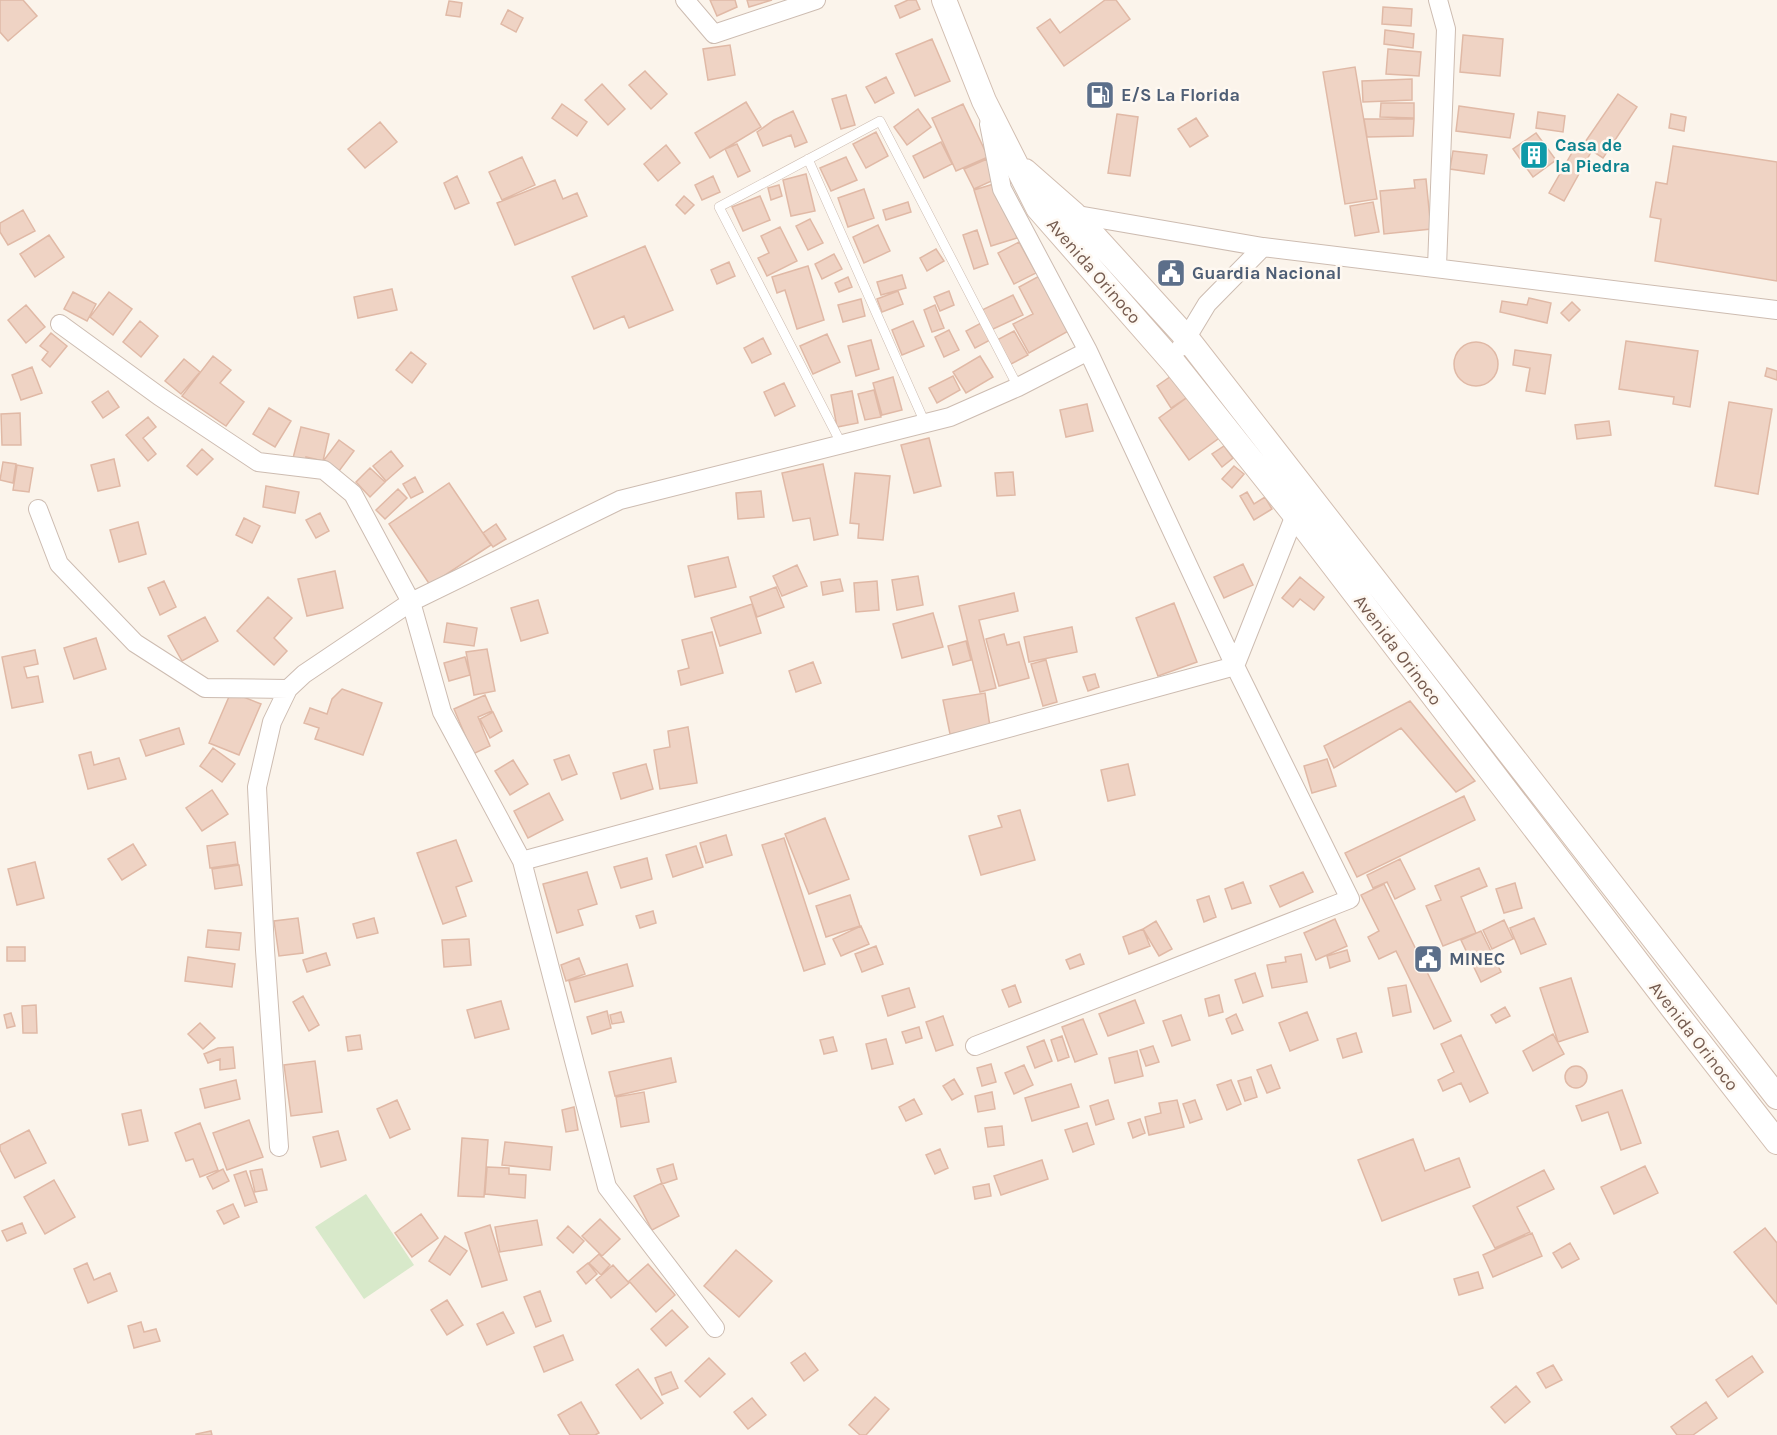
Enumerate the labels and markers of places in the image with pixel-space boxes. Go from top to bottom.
fuel station icon: E/S La Florida [1084,79,1116,111]
place label: E/S La Florida [1121,84,1240,106]
place label: Casa de la Piedra [1555,134,1630,177]
building icon: Casa de la Piedra [1518,139,1550,171]
public building icon: Guardia Nacional [1155,257,1187,289]
place label: Guardia Nacional [1192,262,1341,284]
public building icon: MINEC [1412,943,1444,975]
place label: MINEC [1449,948,1505,970]

